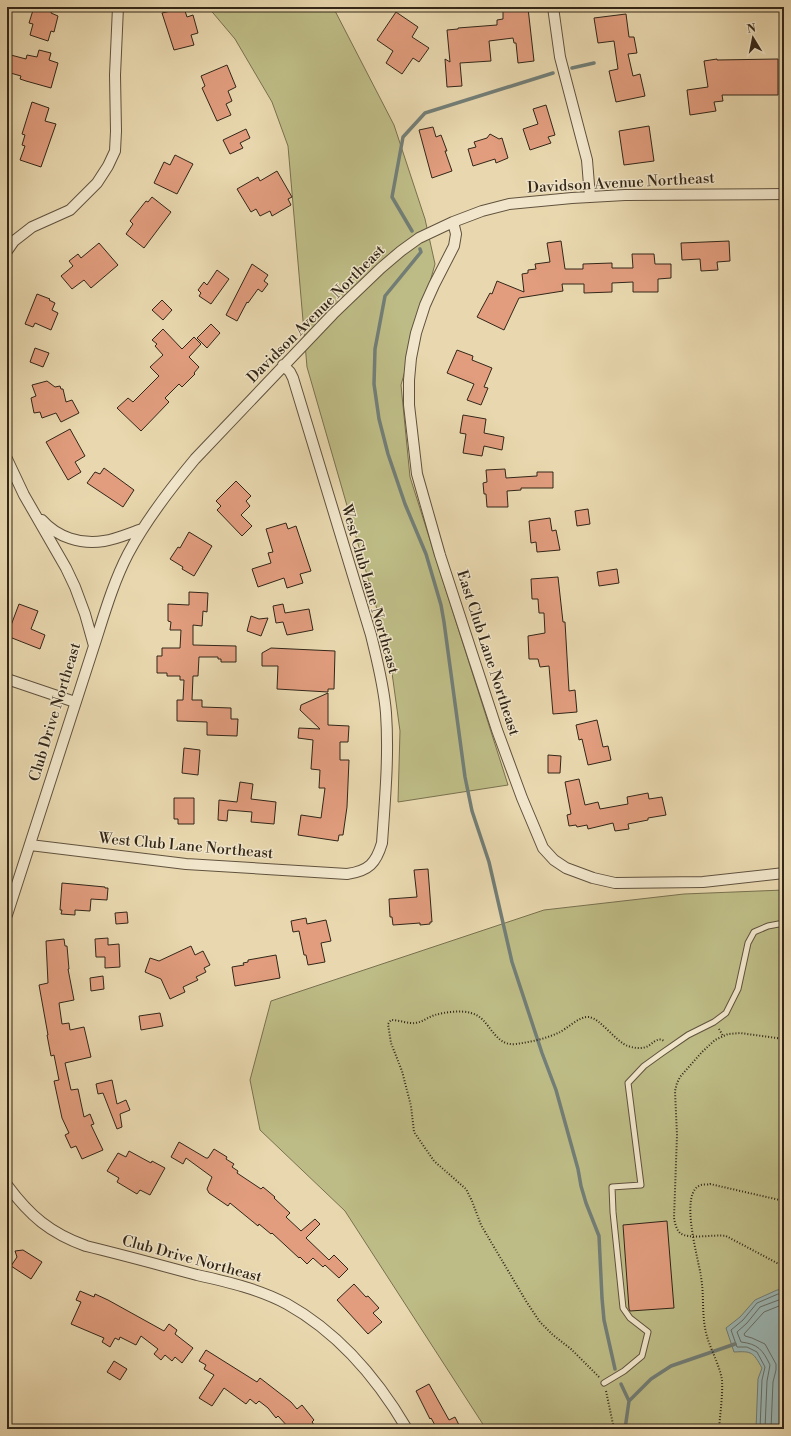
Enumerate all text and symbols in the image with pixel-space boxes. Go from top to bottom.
north arrow [733,18,773,58]
text: N [746,21,757,37]
street label: Davidson Avenue Northeast [527,169,716,197]
street label: Davidson Avenue Northeast [243,240,390,387]
street label: West Club Lane Northeast [336,501,403,677]
street label: East Club Lane Northeast [452,568,524,739]
street label: Club Drive Northeast [25,640,85,784]
street label: West Club Lane Northeast [97,829,275,863]
street label: Club Drive Northeast [120,1231,265,1287]

